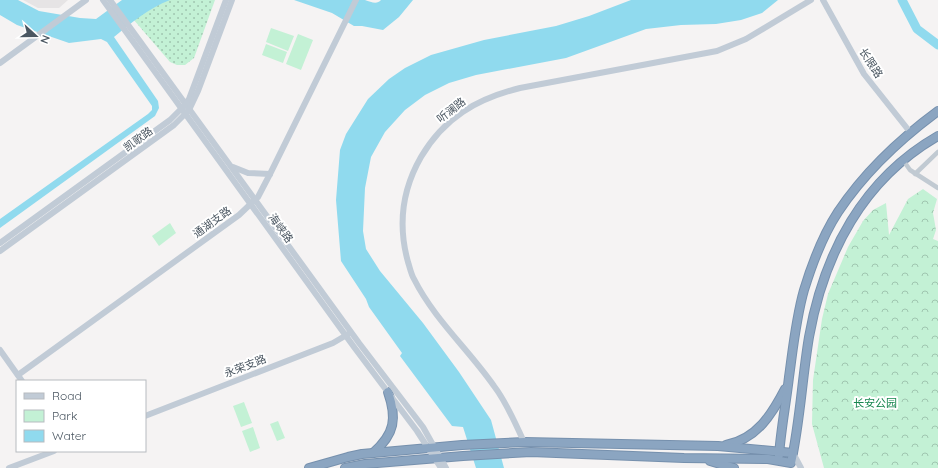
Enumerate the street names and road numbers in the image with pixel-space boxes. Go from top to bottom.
street label: 长限路 [856,45,886,81]
street label: 听澜路 [434,94,468,126]
street label: 凯歌路 [121,124,155,154]
street label: 通湖支路 [190,203,234,241]
street label: 海峡路 [266,211,296,245]
street label: 永荣支路 [222,352,268,380]

